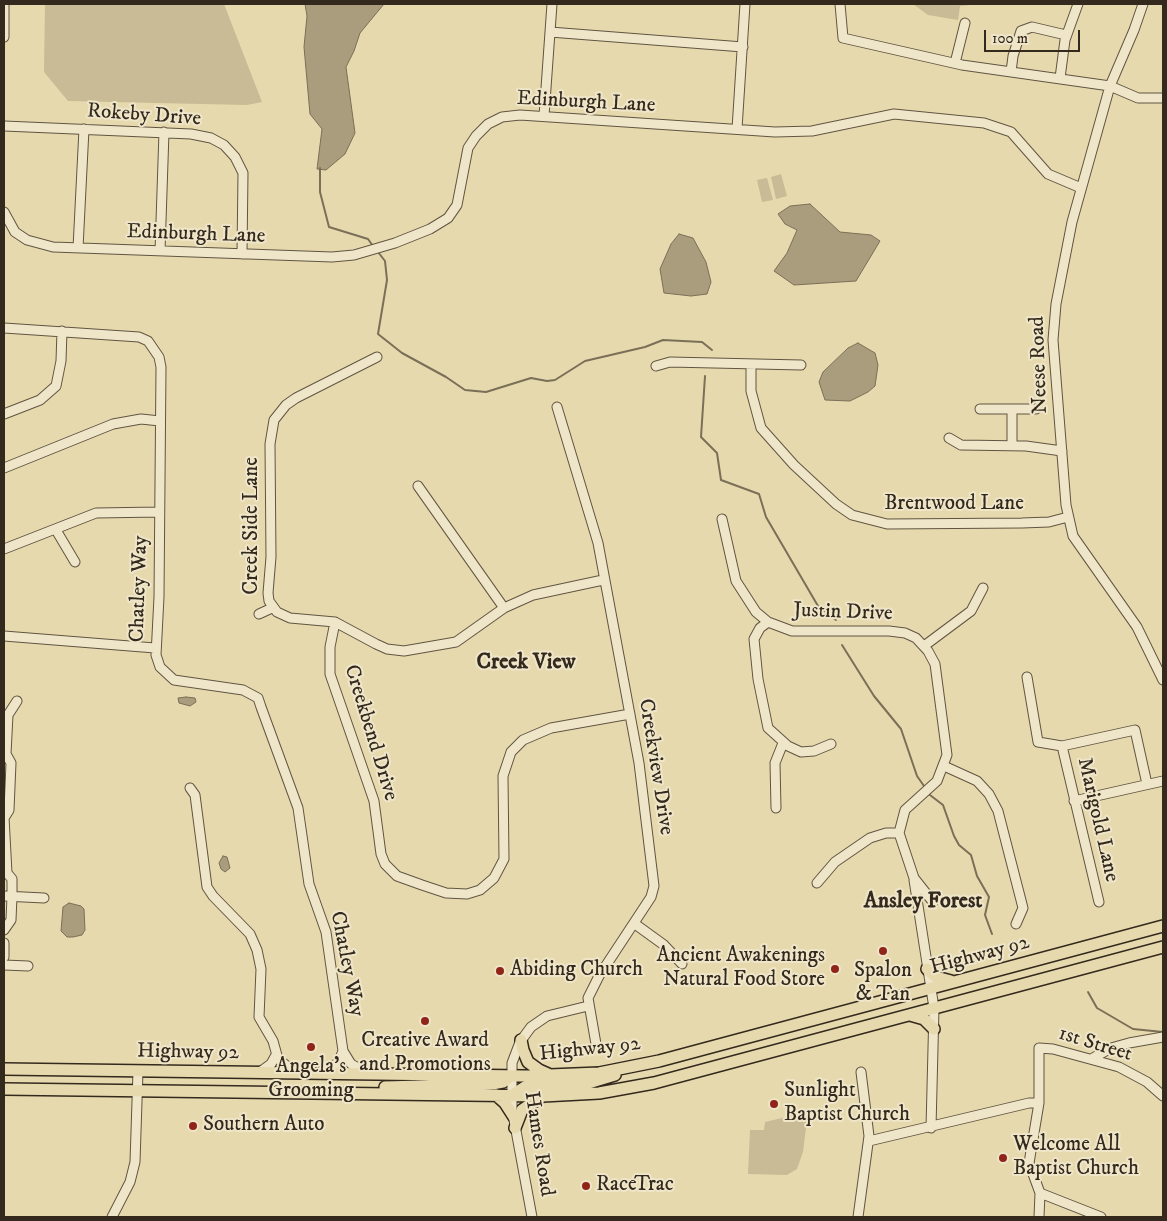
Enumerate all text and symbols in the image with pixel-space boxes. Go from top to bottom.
scale bar [987,20,1083,52]
text: 100 m [992,29,1028,48]
street label: Edinburgh Lane [516,87,656,119]
street label: Rokeby Drive [86,99,202,133]
street label: Edinburgh Lane [126,220,266,250]
street label: Neese Road [1026,316,1054,414]
street label: Creek Side Lane [240,457,266,595]
street label: Brentwood Lane [884,492,1024,518]
street label: Chatley Way [126,535,154,643]
street label: Justin Drive [793,599,893,627]
district label: Creek View [476,650,576,676]
street label: Creekbend Drive [337,662,403,804]
street label: Creekview Drive [632,697,678,837]
street label: Marigold Lane [1070,755,1124,885]
district label: Ansley Forest [864,889,982,915]
street label: Chatley Way [323,909,369,1019]
street label: Highway 92 [928,931,1032,981]
place label: Ancient Awakenings Natural Food Store [657,944,825,994]
marker: Spalon & Tan [877,945,889,957]
place label: Abiding Church [510,958,643,984]
place label: Spalon & Tan [854,959,912,1009]
marker: Ancient Awakenings Natural Food Store [829,963,841,975]
marker: Abiding Church [494,965,506,977]
marker: Creative Award and Promotions [419,1015,431,1027]
street label: 1st Street [1055,1022,1135,1068]
place label: Creative Award and Promotions [359,1029,491,1079]
street label: Highway 92 [538,1032,642,1068]
street label: Highway 92 [137,1040,239,1066]
marker: Angela's Grooming [305,1041,317,1053]
place label: Angela's Grooming [268,1055,354,1105]
place label: Sunlight Baptist Church [784,1079,910,1129]
street label: Hames Road [517,1090,559,1198]
marker: Sunlight Baptist Church [768,1098,780,1110]
place label: Southern Auto [203,1113,324,1139]
marker: Southern Auto [187,1120,199,1132]
place label: Welcome All Baptist Church [1013,1133,1139,1183]
marker: Welcome All Baptist Church [997,1152,1009,1164]
place label: RaceTrac [596,1173,674,1199]
marker: RaceTrac [580,1180,592,1192]

